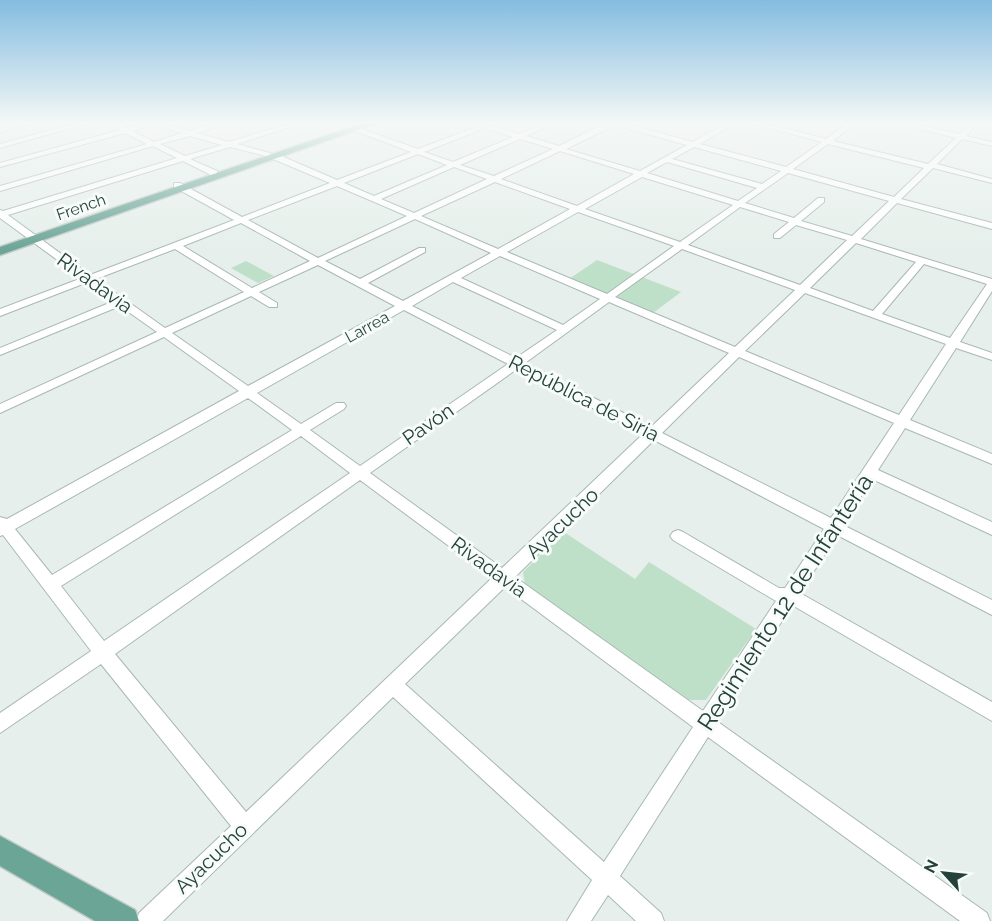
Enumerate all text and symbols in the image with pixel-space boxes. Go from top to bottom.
street label: French [54,190,108,224]
street label: Rivadavia [53,248,137,318]
street label: Larrea [342,307,392,347]
street label: República de Siria [505,350,663,446]
street label: Pavón [398,398,458,450]
street label: Regimiento 12 de Infantería [691,468,879,736]
street label: Ayacucho [521,482,603,563]
street label: Rivadavia [447,532,531,602]
street label: Ayacucho [170,817,252,898]
north arrow [914,843,974,903]
text: N [920,857,942,876]

